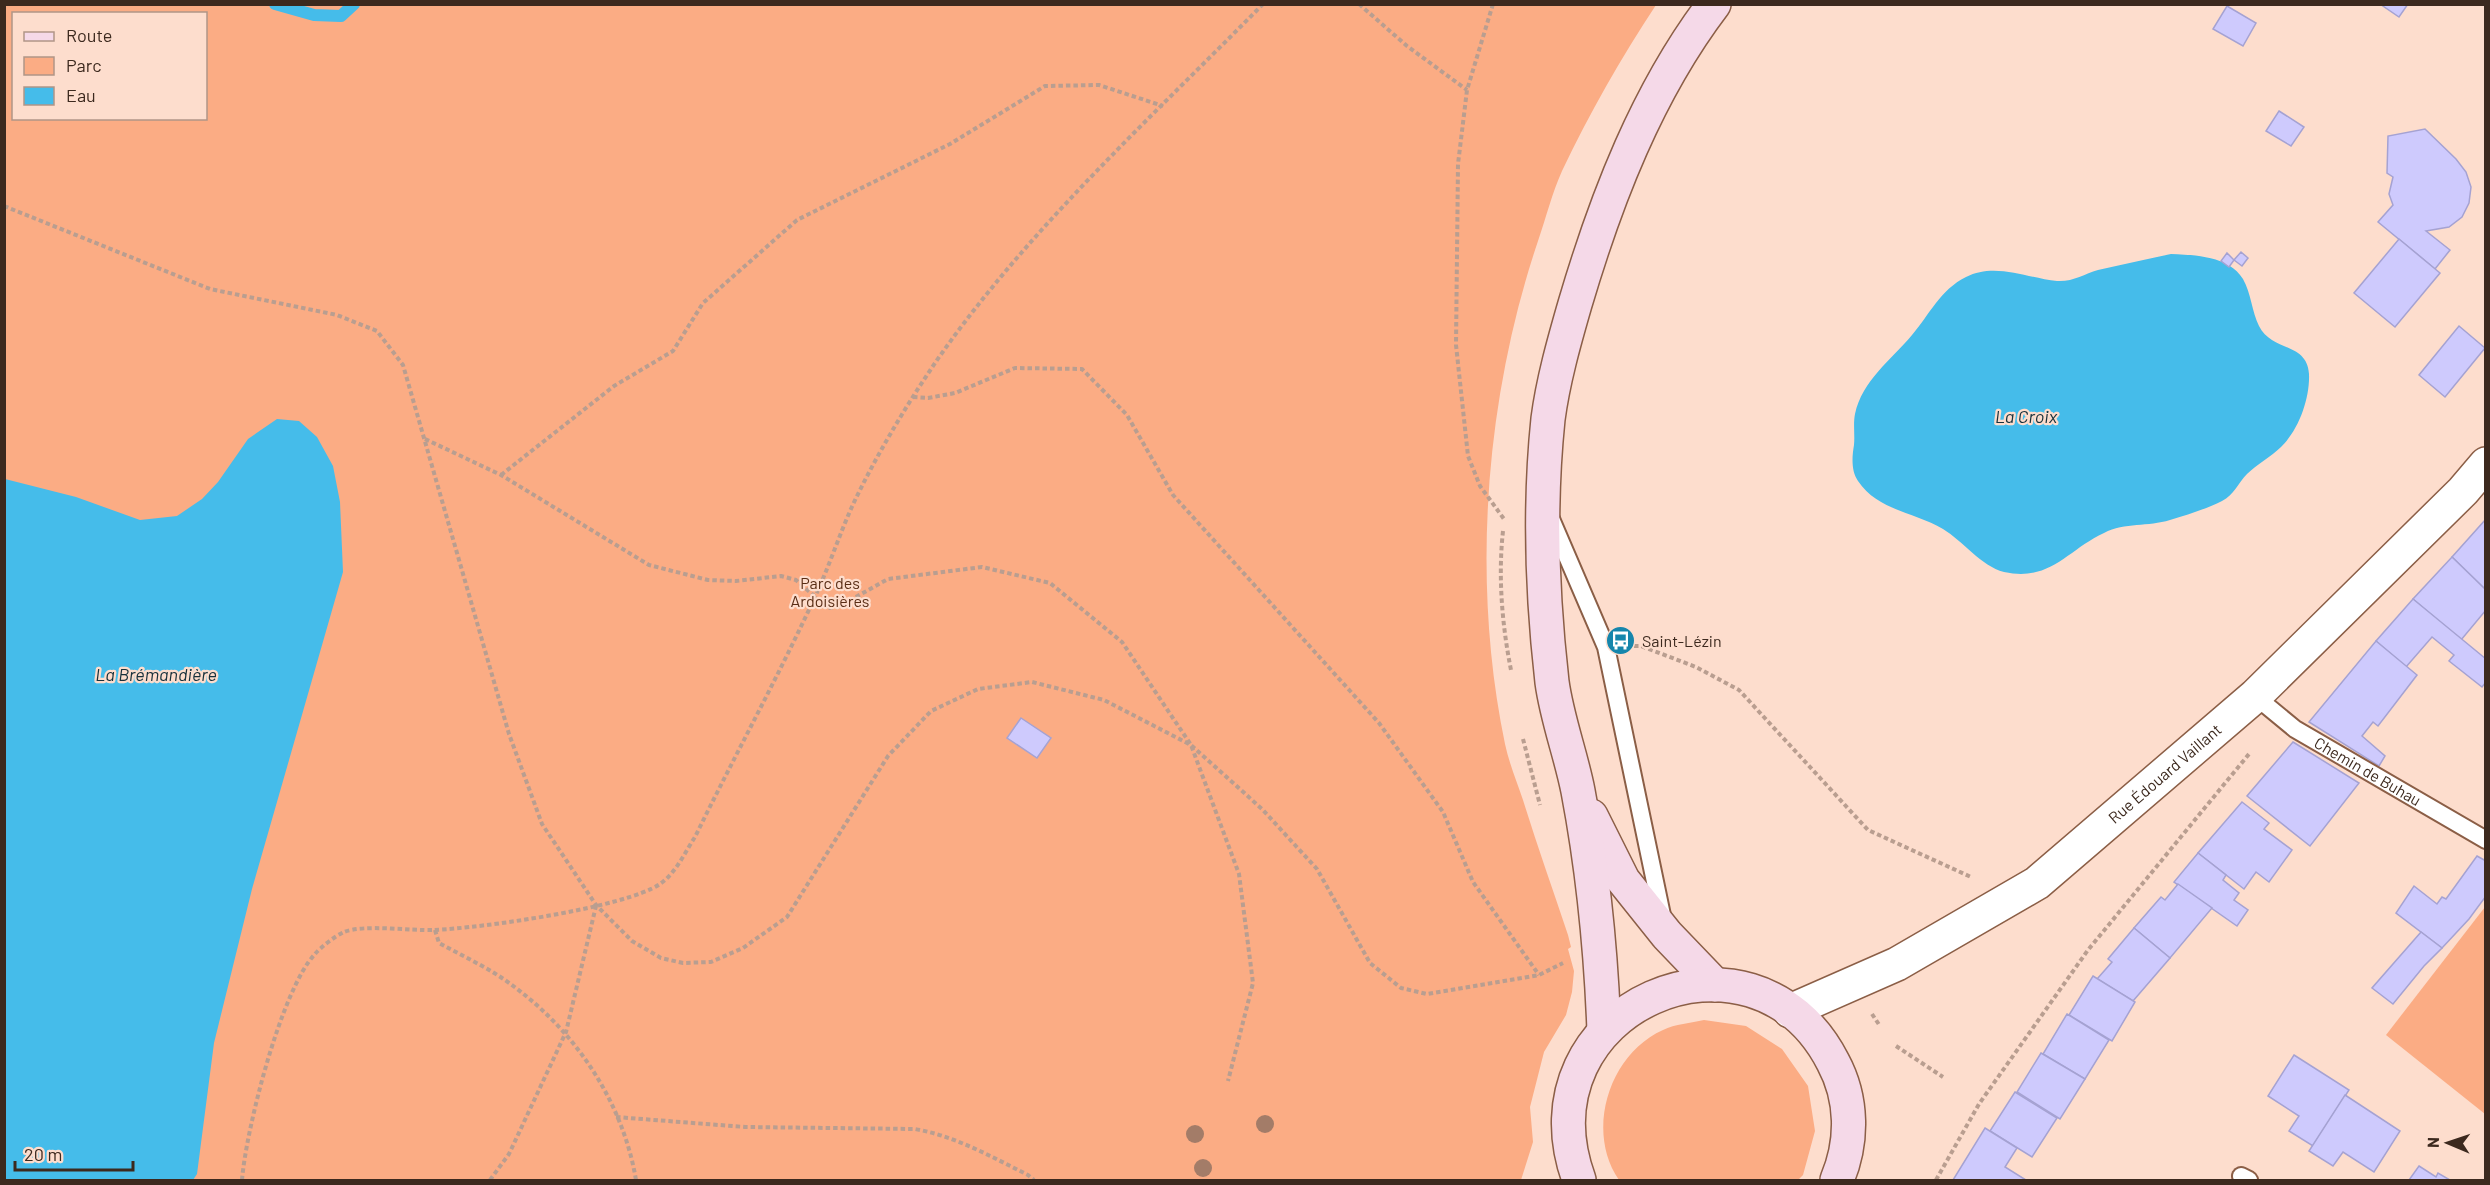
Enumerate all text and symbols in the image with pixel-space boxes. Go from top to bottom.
legend [12,12,207,120]
text: Route [66,24,112,46]
text: Parc [66,54,102,76]
text: Eau [66,84,96,106]
water label: La Croix [1995,405,2058,427]
park label: Parc des Ardoisières [790,573,870,610]
bus stop icon: Saint-Lézin [1605,625,1637,657]
place label: Saint-Lézin [1642,631,1722,650]
water label: La Brémandière [95,663,217,685]
street label: Rue Édouard Vaillant [2104,719,2225,827]
street label: Chemin de Buhau [2311,732,2425,809]
north arrow [2418,1113,2478,1173]
scale bar [15,1134,134,1172]
text: N [2423,1137,2442,1148]
text: 20 m [24,1143,62,1165]

